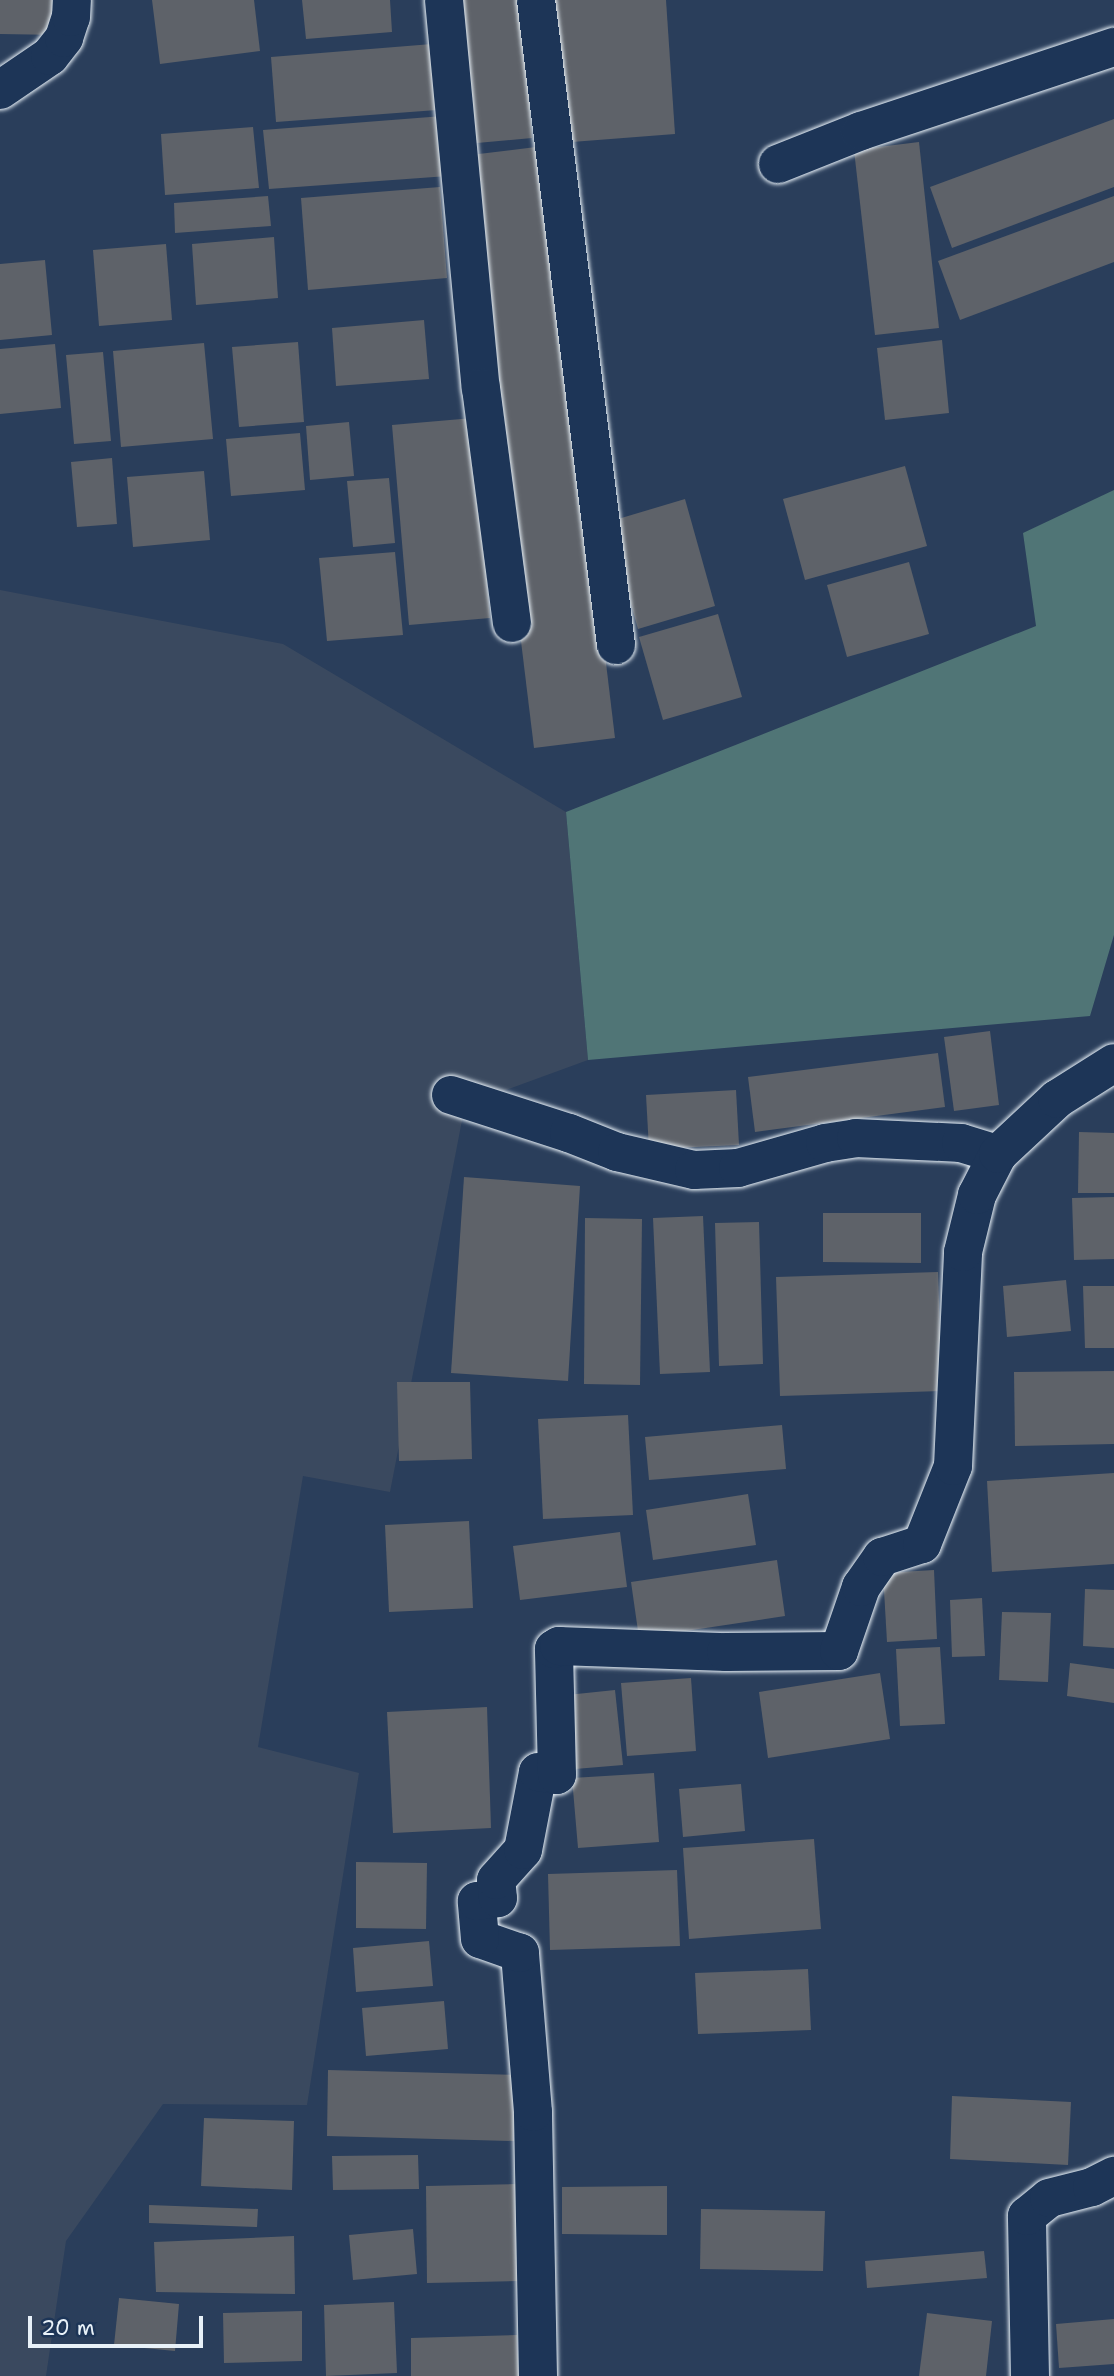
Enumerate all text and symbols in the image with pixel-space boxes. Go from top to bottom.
scale bar [32,2302,206,2346]
text: 20 m [41,2314,95,2342]

